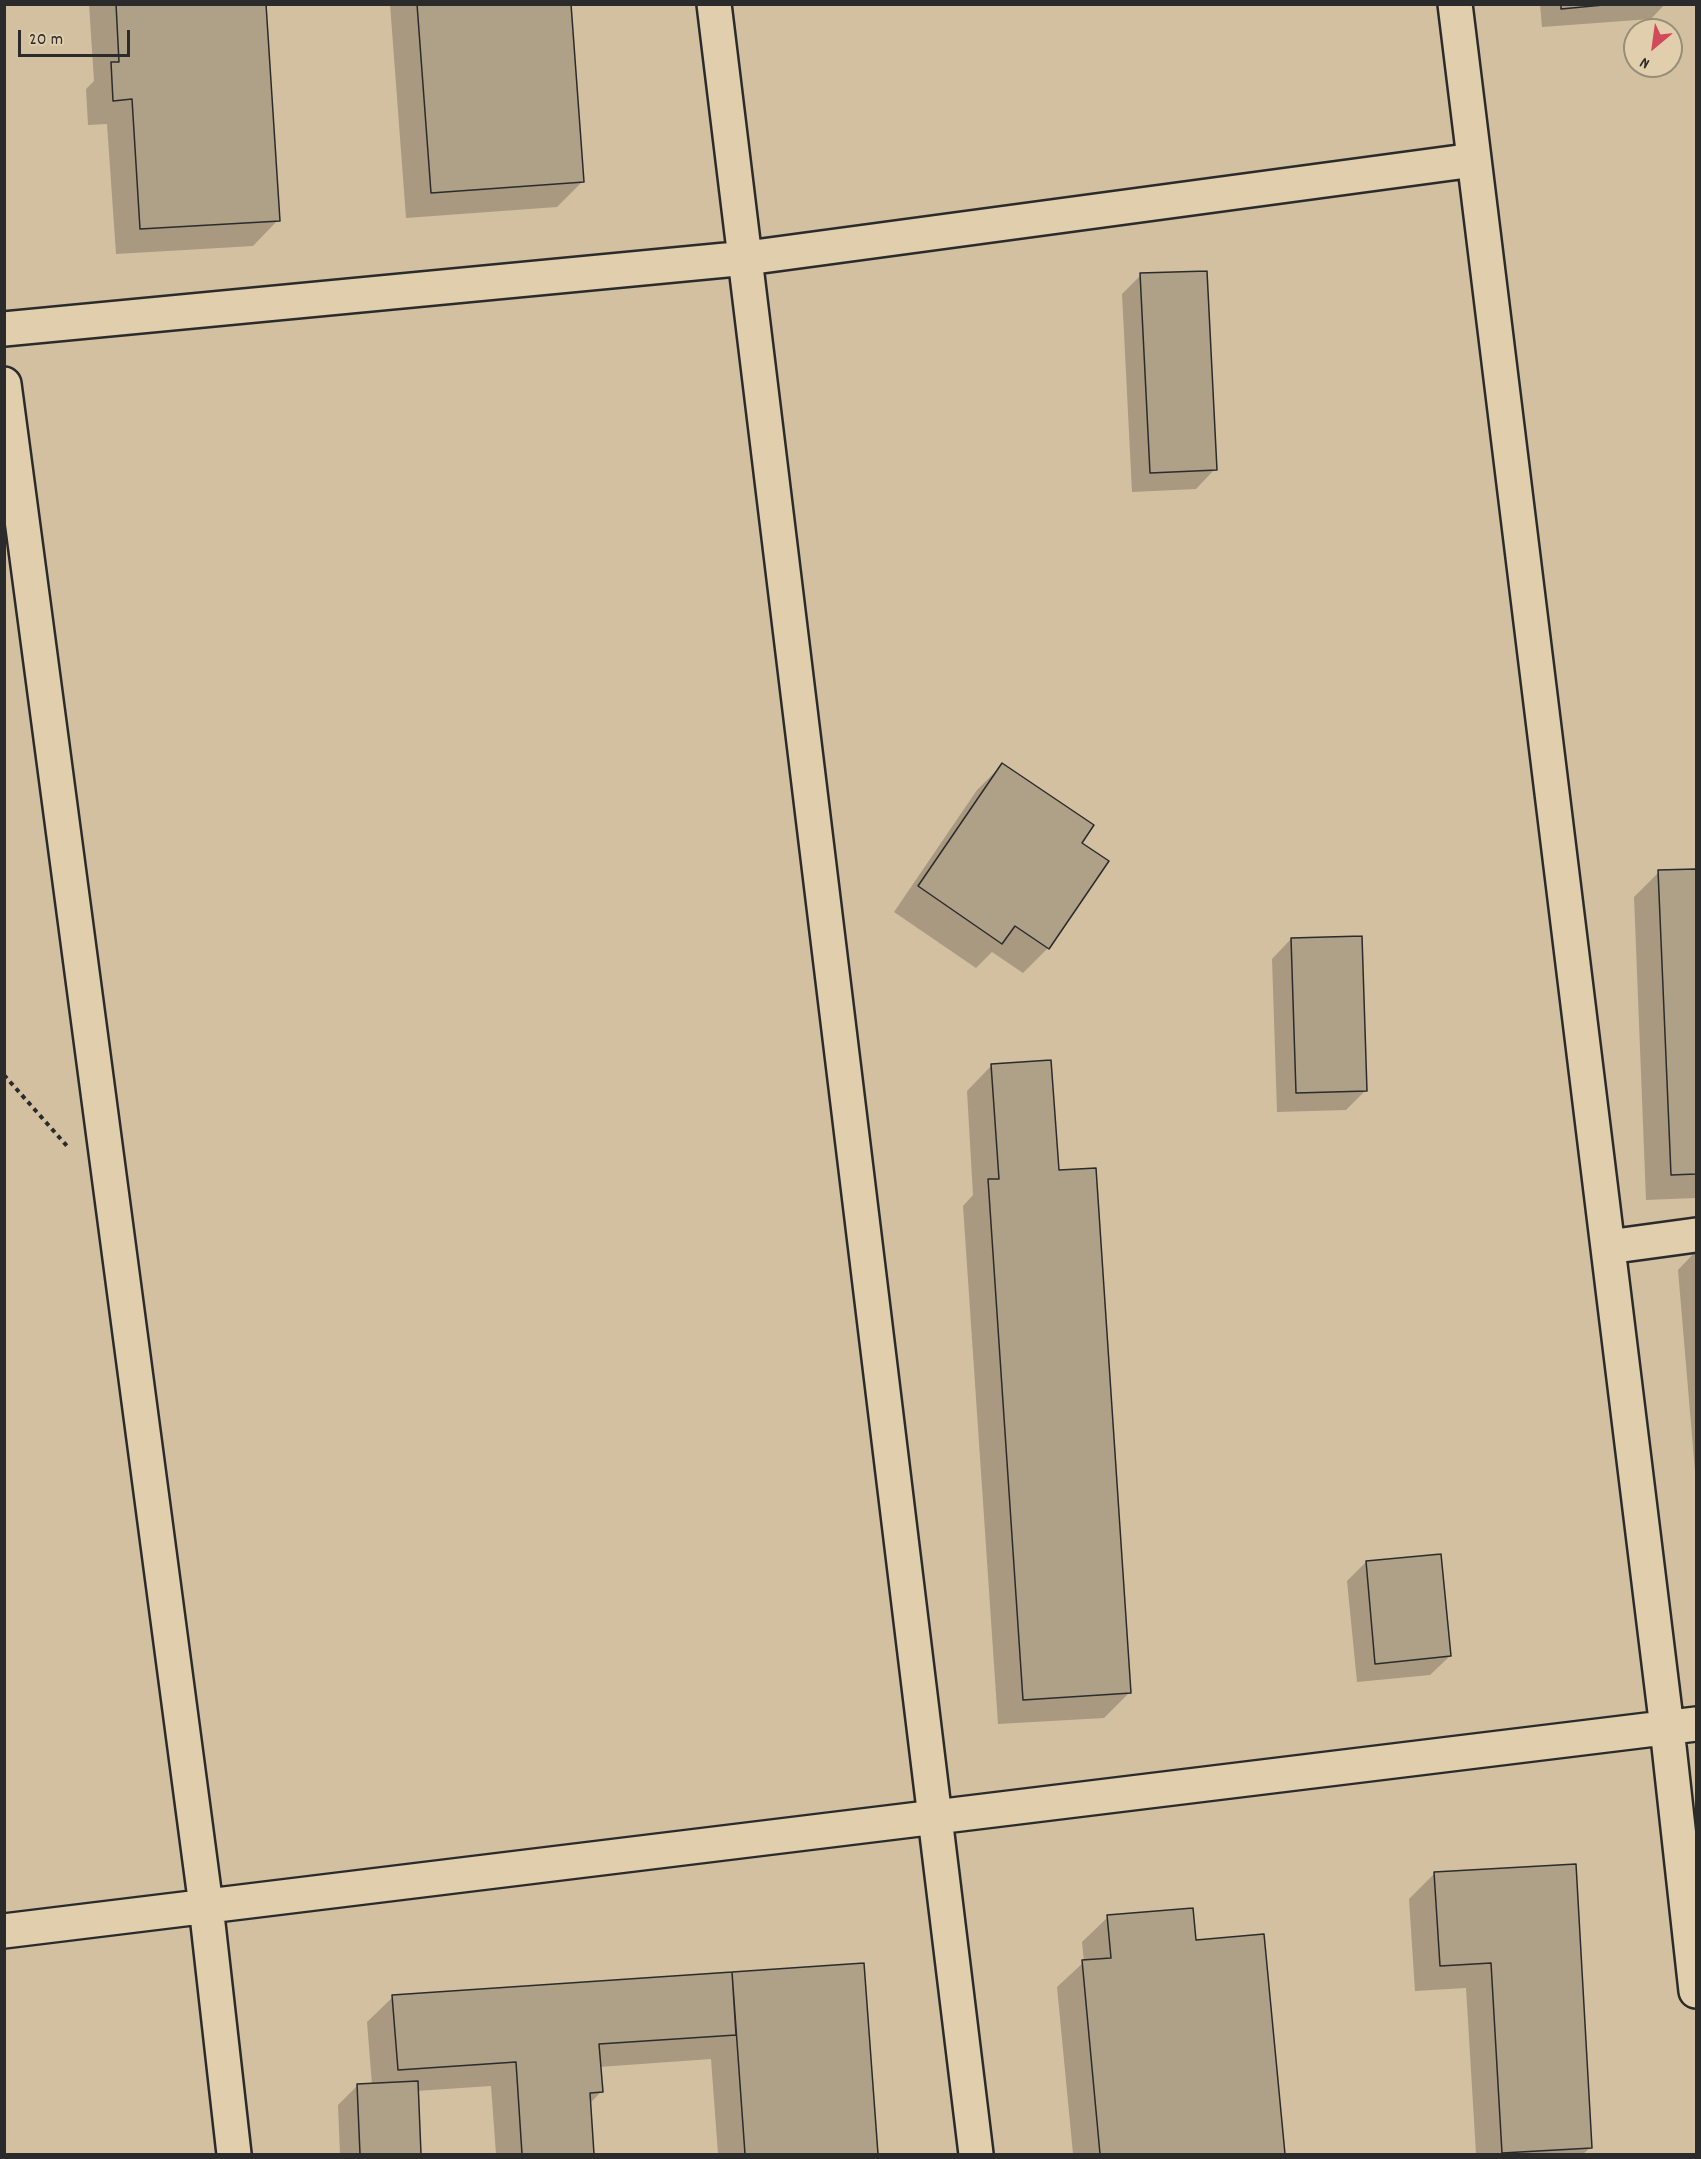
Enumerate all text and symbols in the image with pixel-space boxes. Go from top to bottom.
scale bar [21,18,134,56]
north arrow [1623,18,1683,78]
text: 20 m [29,28,63,53]
text: N [1636,50,1654,74]

